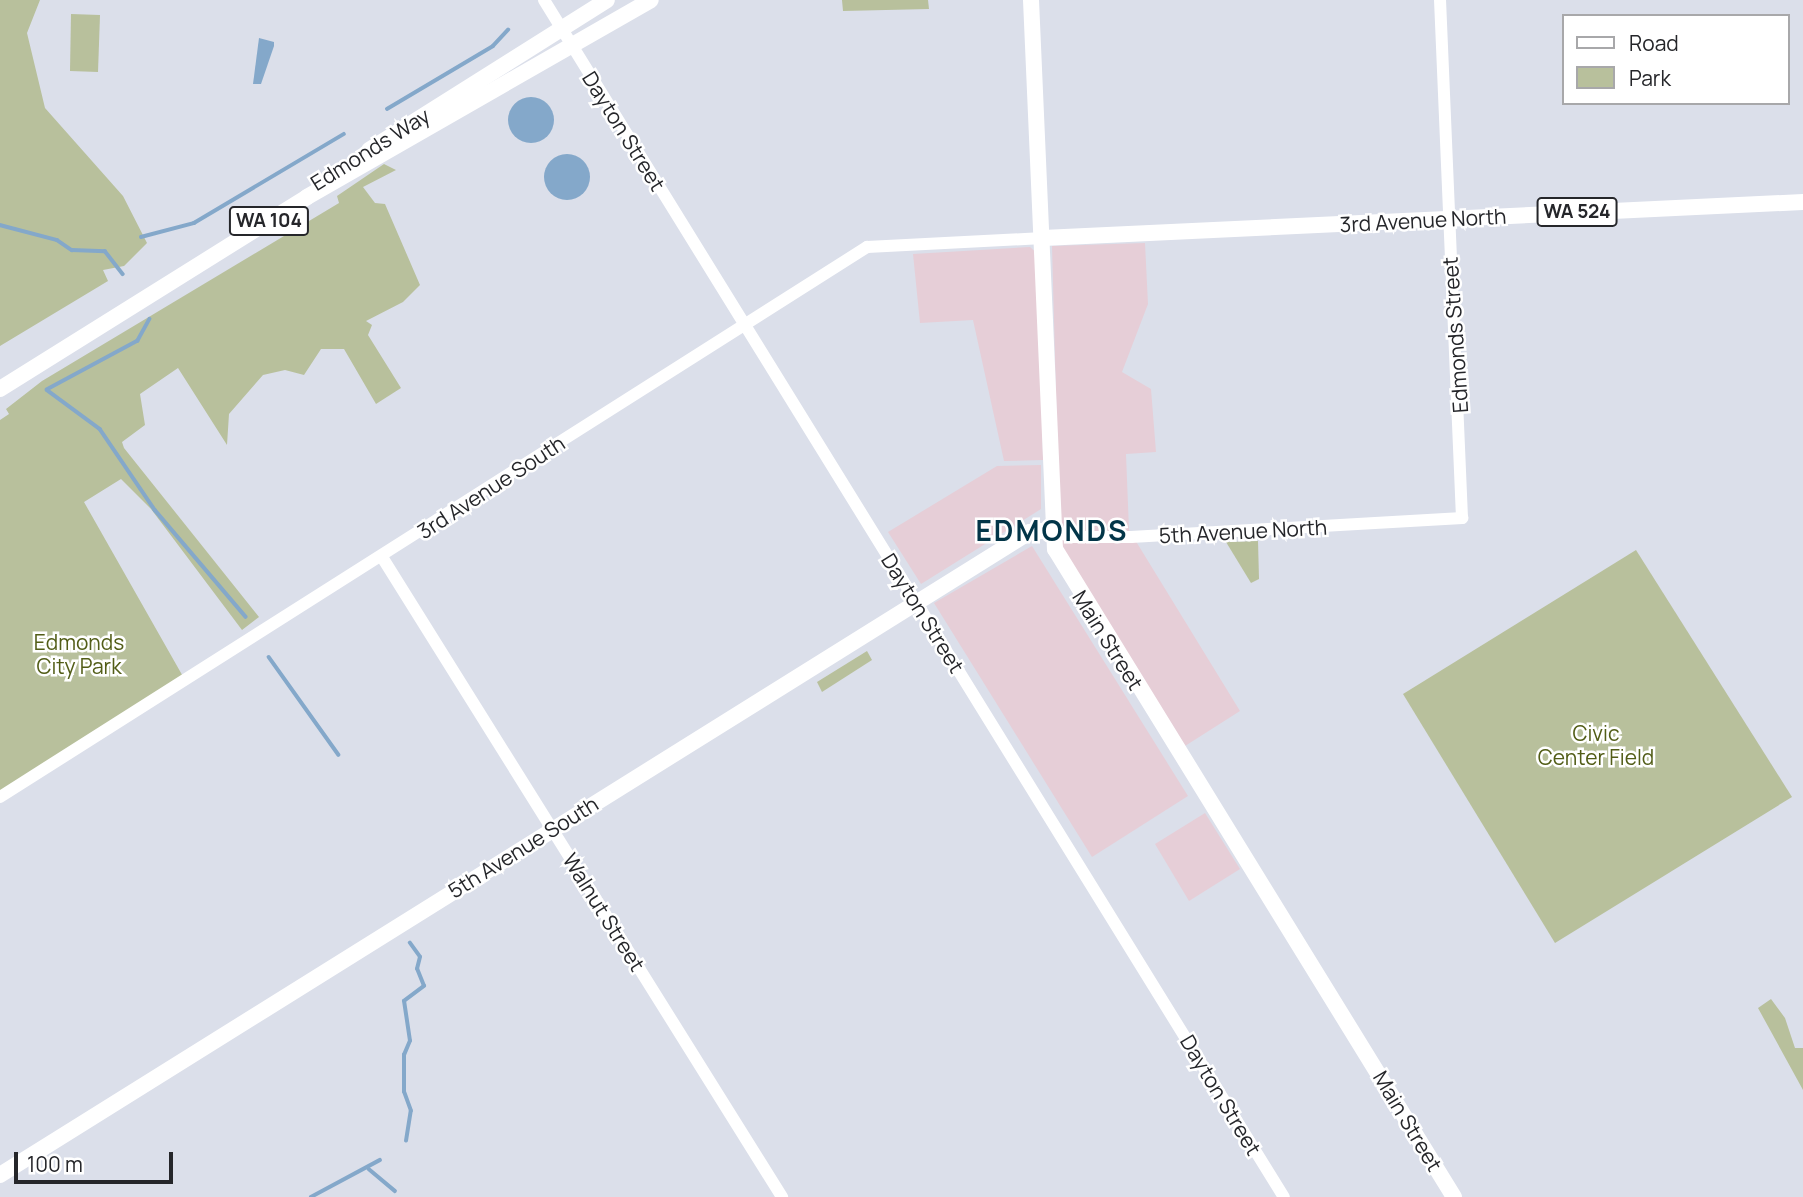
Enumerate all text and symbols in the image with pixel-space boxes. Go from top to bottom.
legend [1562,14,1789,105]
text: Road [1629,29,1679,57]
text: Park [1629,64,1671,92]
street label: Dayton Street [577,67,671,195]
street label: Edmonds Way [306,102,434,196]
road number: WA 524 [1535,196,1619,228]
street label: 3rd Avenue North [1339,203,1507,237]
road number: WA 104 [229,206,309,236]
street label: Edmonds Street [1437,256,1473,414]
street label: 3rd Avenue South [413,430,569,544]
district label: EDMONDS [976,513,1128,547]
street label: 5th Avenue North [1158,514,1328,548]
street label: Dayton Street [876,549,970,677]
street label: Main Street [1067,586,1149,694]
park label: Edmonds City Park [34,629,124,679]
park label: Civic Center Field [1538,720,1654,770]
street label: 5th Avenue South [443,791,603,903]
street label: Walnut Street [558,848,650,976]
street label: Dayton Street [1175,1030,1267,1160]
street label: Main Street [1368,1066,1448,1176]
scale bar [18,1138,177,1182]
text: 100 m [27,1150,83,1178]

